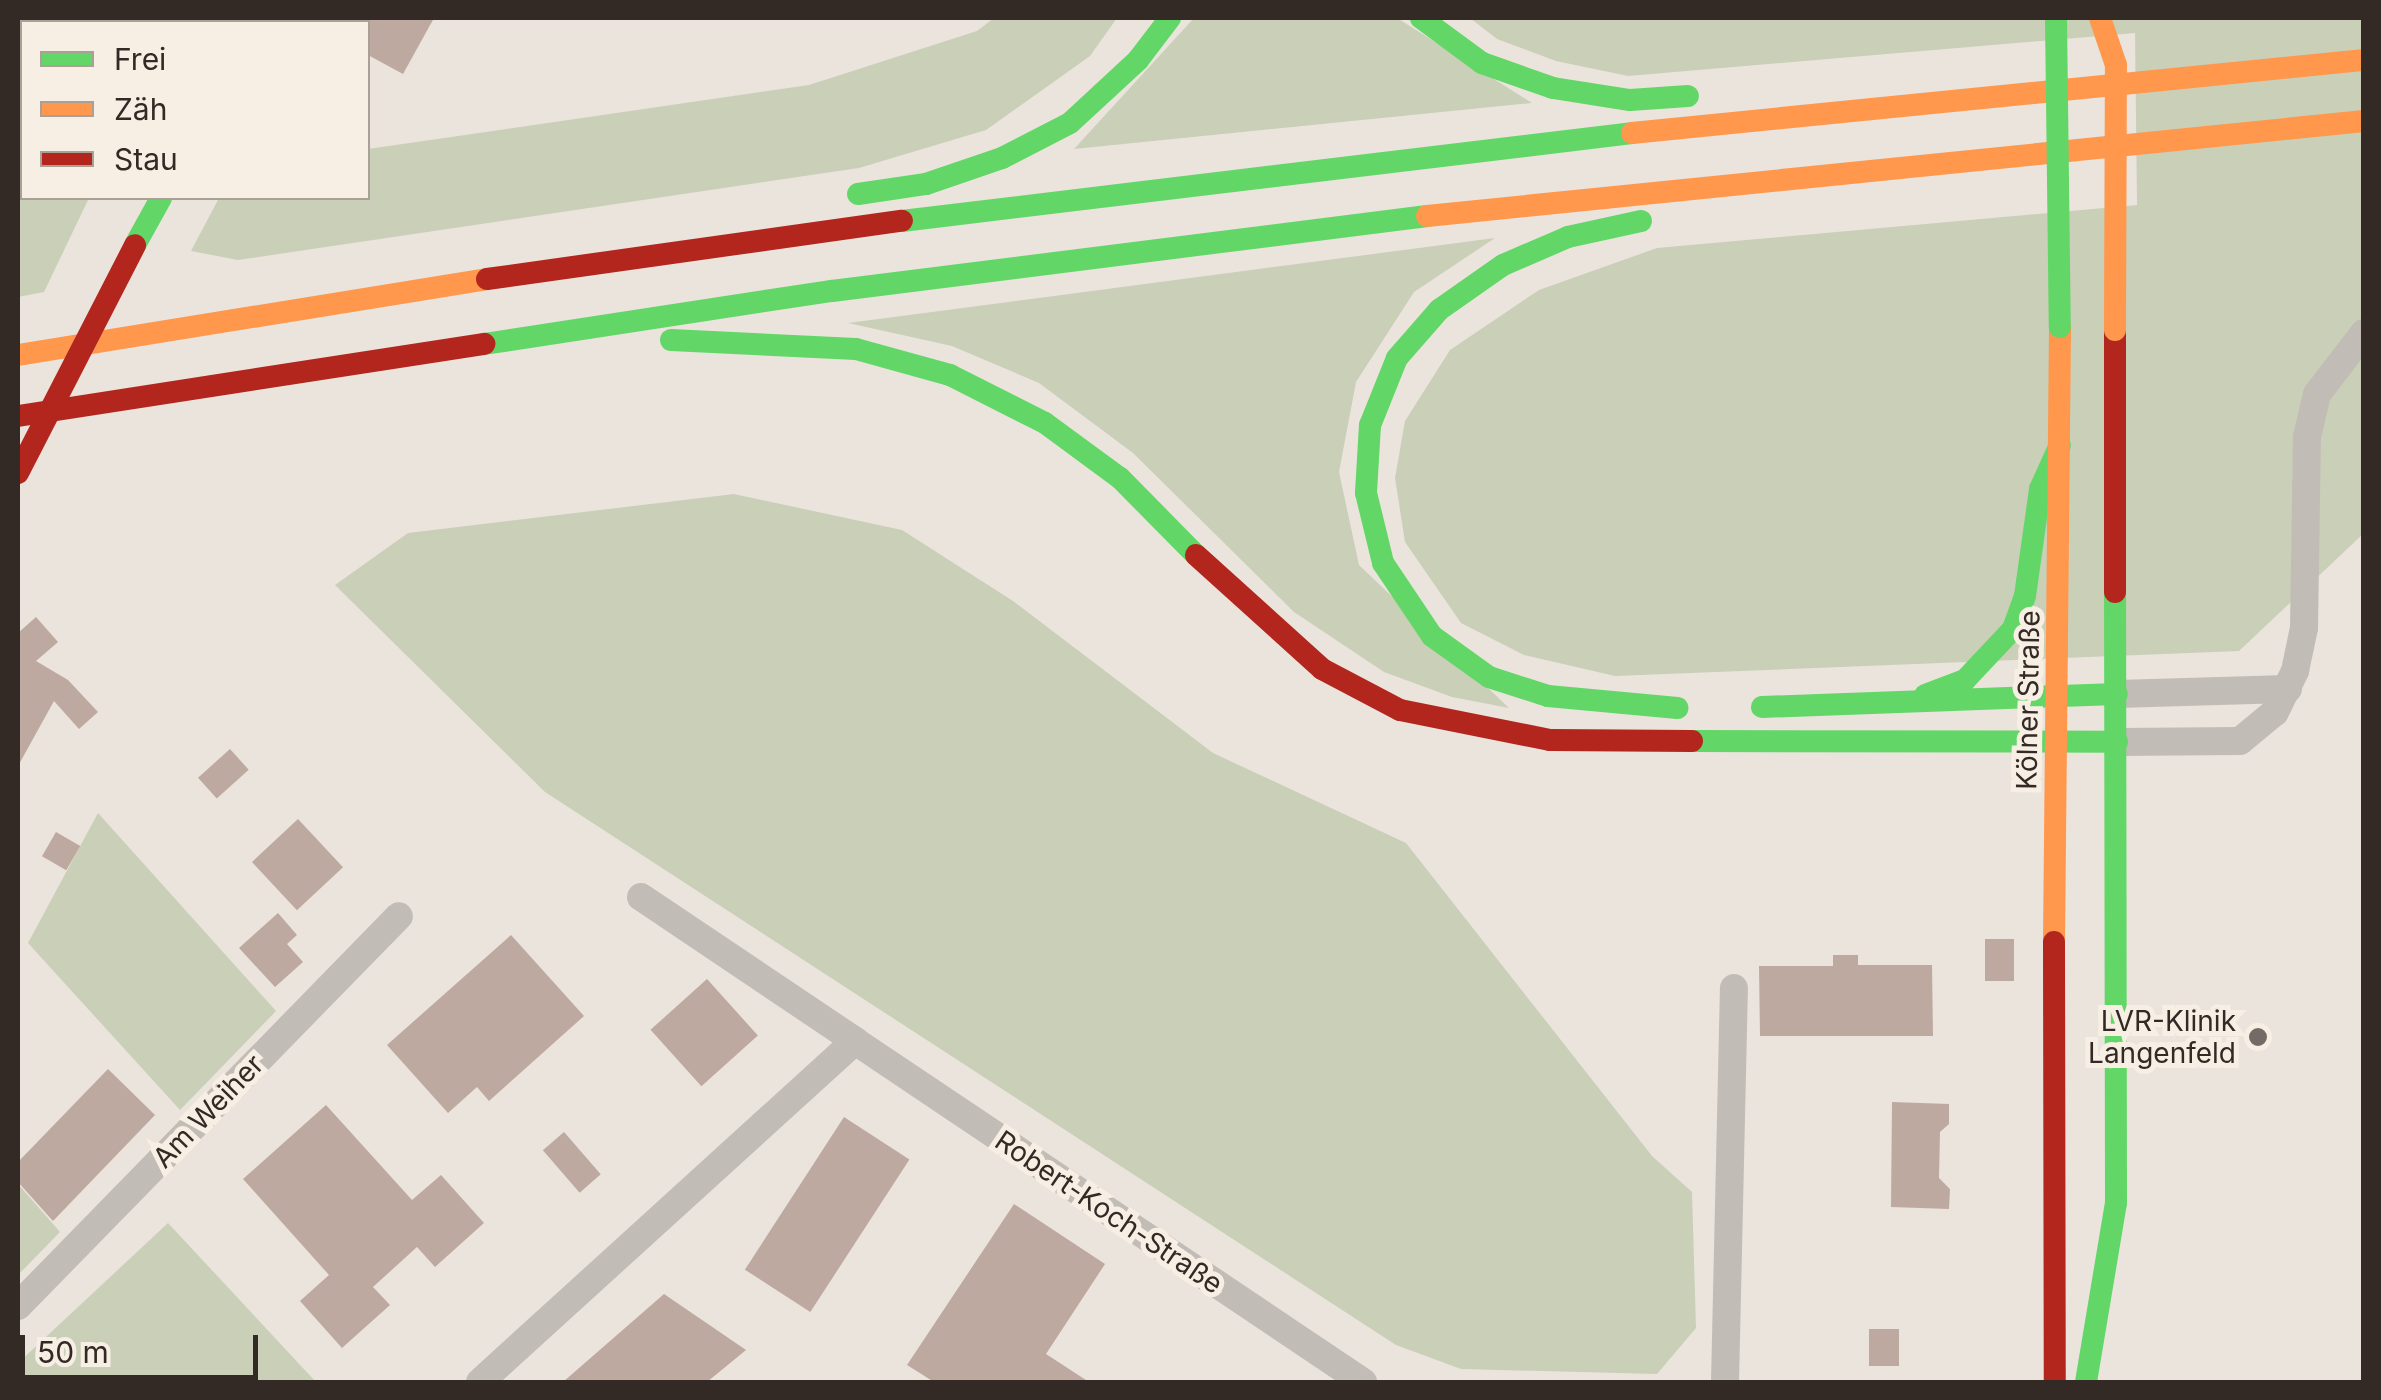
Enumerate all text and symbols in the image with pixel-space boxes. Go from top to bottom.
legend [20,20,370,200]
text: Frei [114,41,166,77]
text: Zäh [114,91,167,127]
text: Stau [114,141,178,177]
street label: Kölner Straße [2010,610,2046,790]
place label: LVR-Klinik Langenfeld [2088,1004,2236,1070]
marker: LVR-Klinik Langenfeld [2245,1024,2271,1050]
street label: Am Weiher [146,1047,270,1175]
street label: Robert-Koch-Straße [989,1123,1229,1301]
scale bar [25,1315,262,1377]
text: 50 m [37,1334,109,1370]

